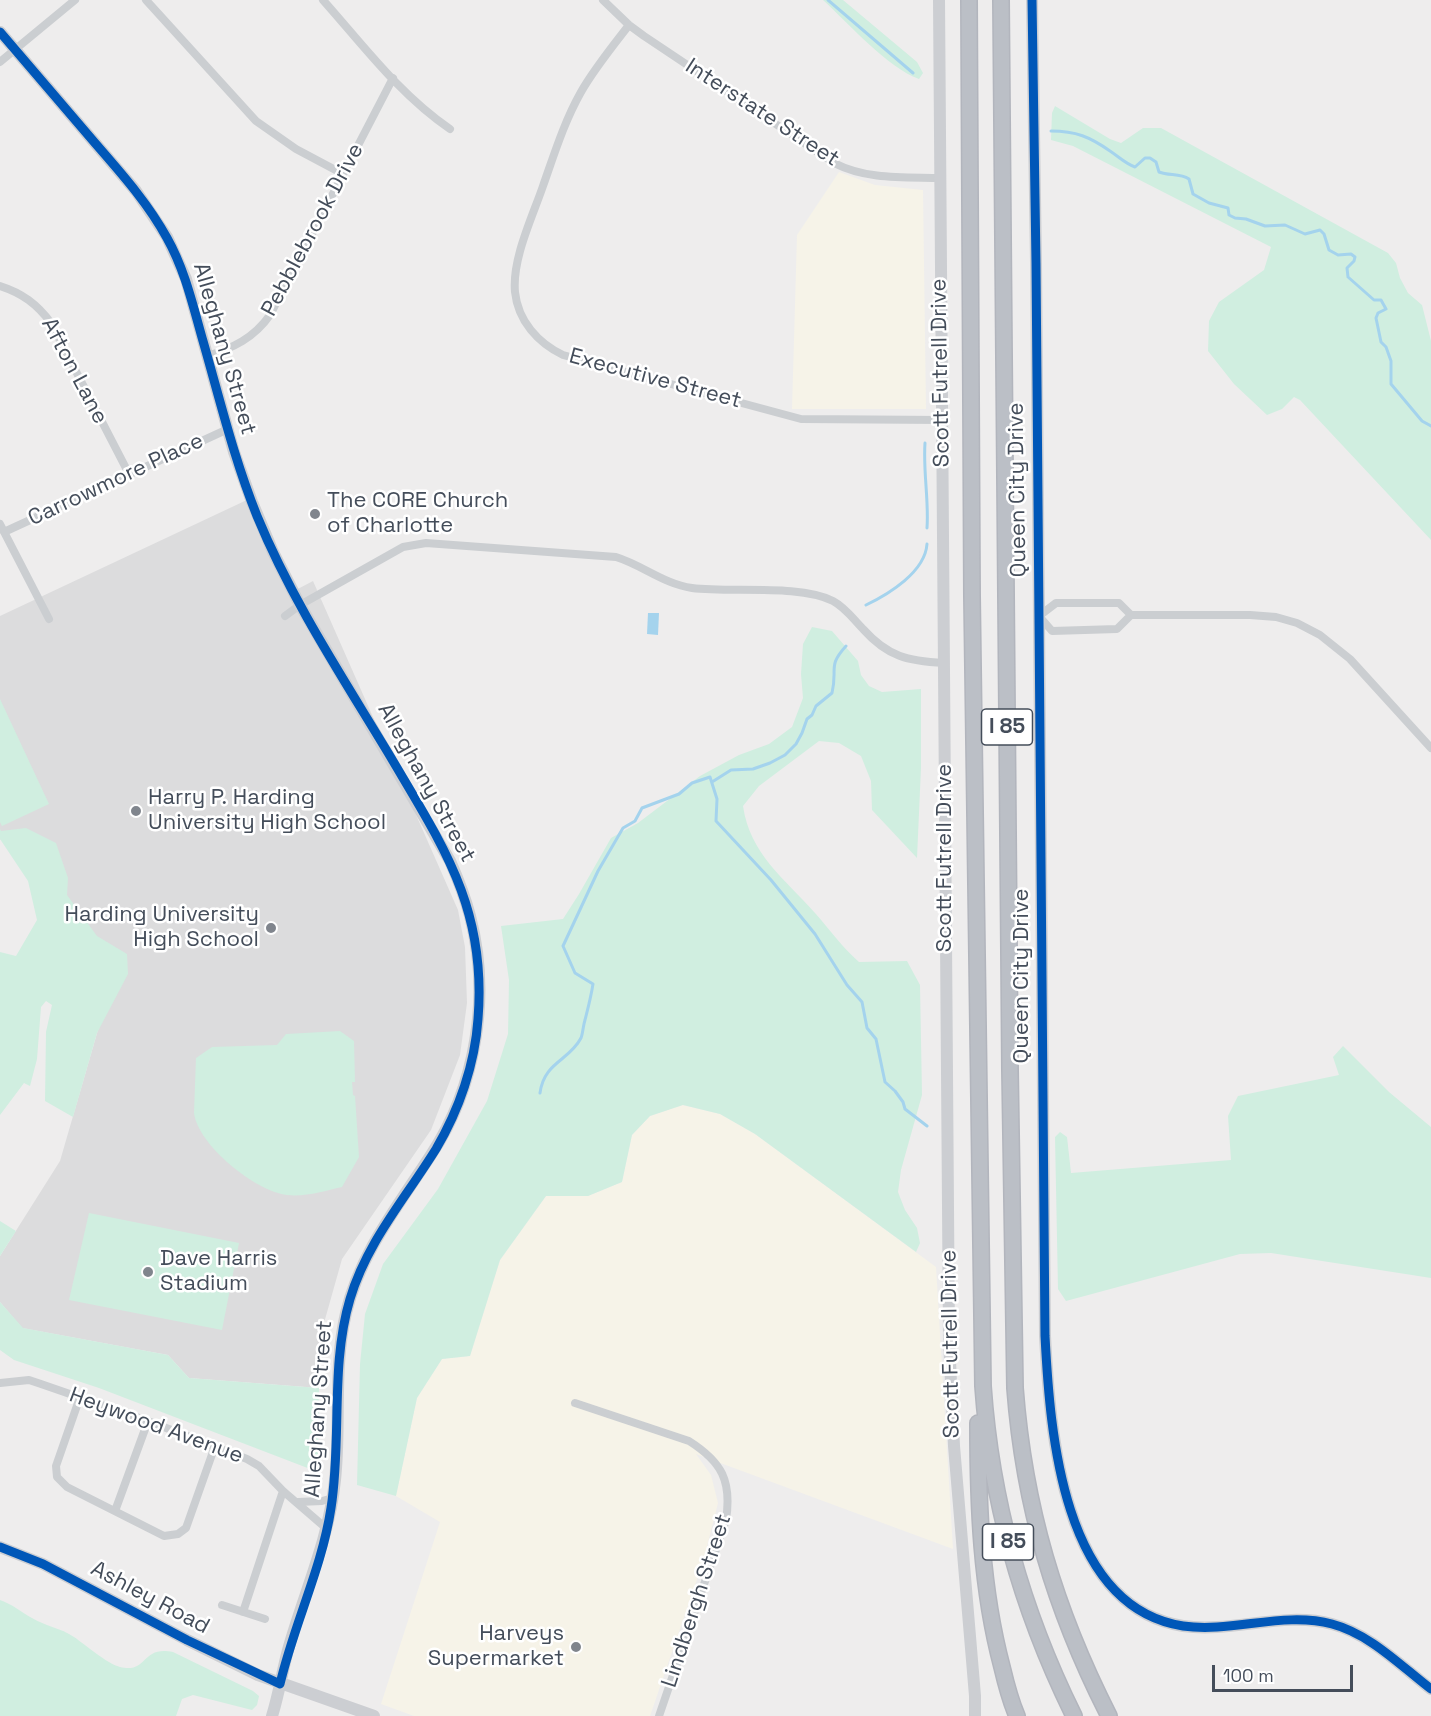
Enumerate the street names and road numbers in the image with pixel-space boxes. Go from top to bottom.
street label: Interstate Street [680,53,844,173]
street label: Pebblebrook Drive [256,139,370,321]
street label: Alleghany Street [187,260,261,438]
street label: Scott Futrell Drive [926,278,956,468]
street label: Afton Lane [35,313,113,429]
street label: Executive Street [566,343,744,415]
street label: Queen City Drive [1003,402,1033,578]
street label: Carrowmore Place [24,428,208,532]
street label: Alleghany Street [371,699,481,867]
road number: I 85 [982,709,1032,745]
street label: Scott Futrell Drive [932,764,958,952]
street label: Queen City Drive [1009,889,1035,1063]
street label: Scott Futrell Drive [936,1249,966,1439]
street label: Alleghany Street [300,1319,338,1499]
street label: Heywood Avenue [65,1382,247,1470]
street label: Lindbergh Street [657,1511,737,1691]
road number: I 85 [982,1524,1034,1560]
street label: Ashley Road [86,1556,214,1640]

